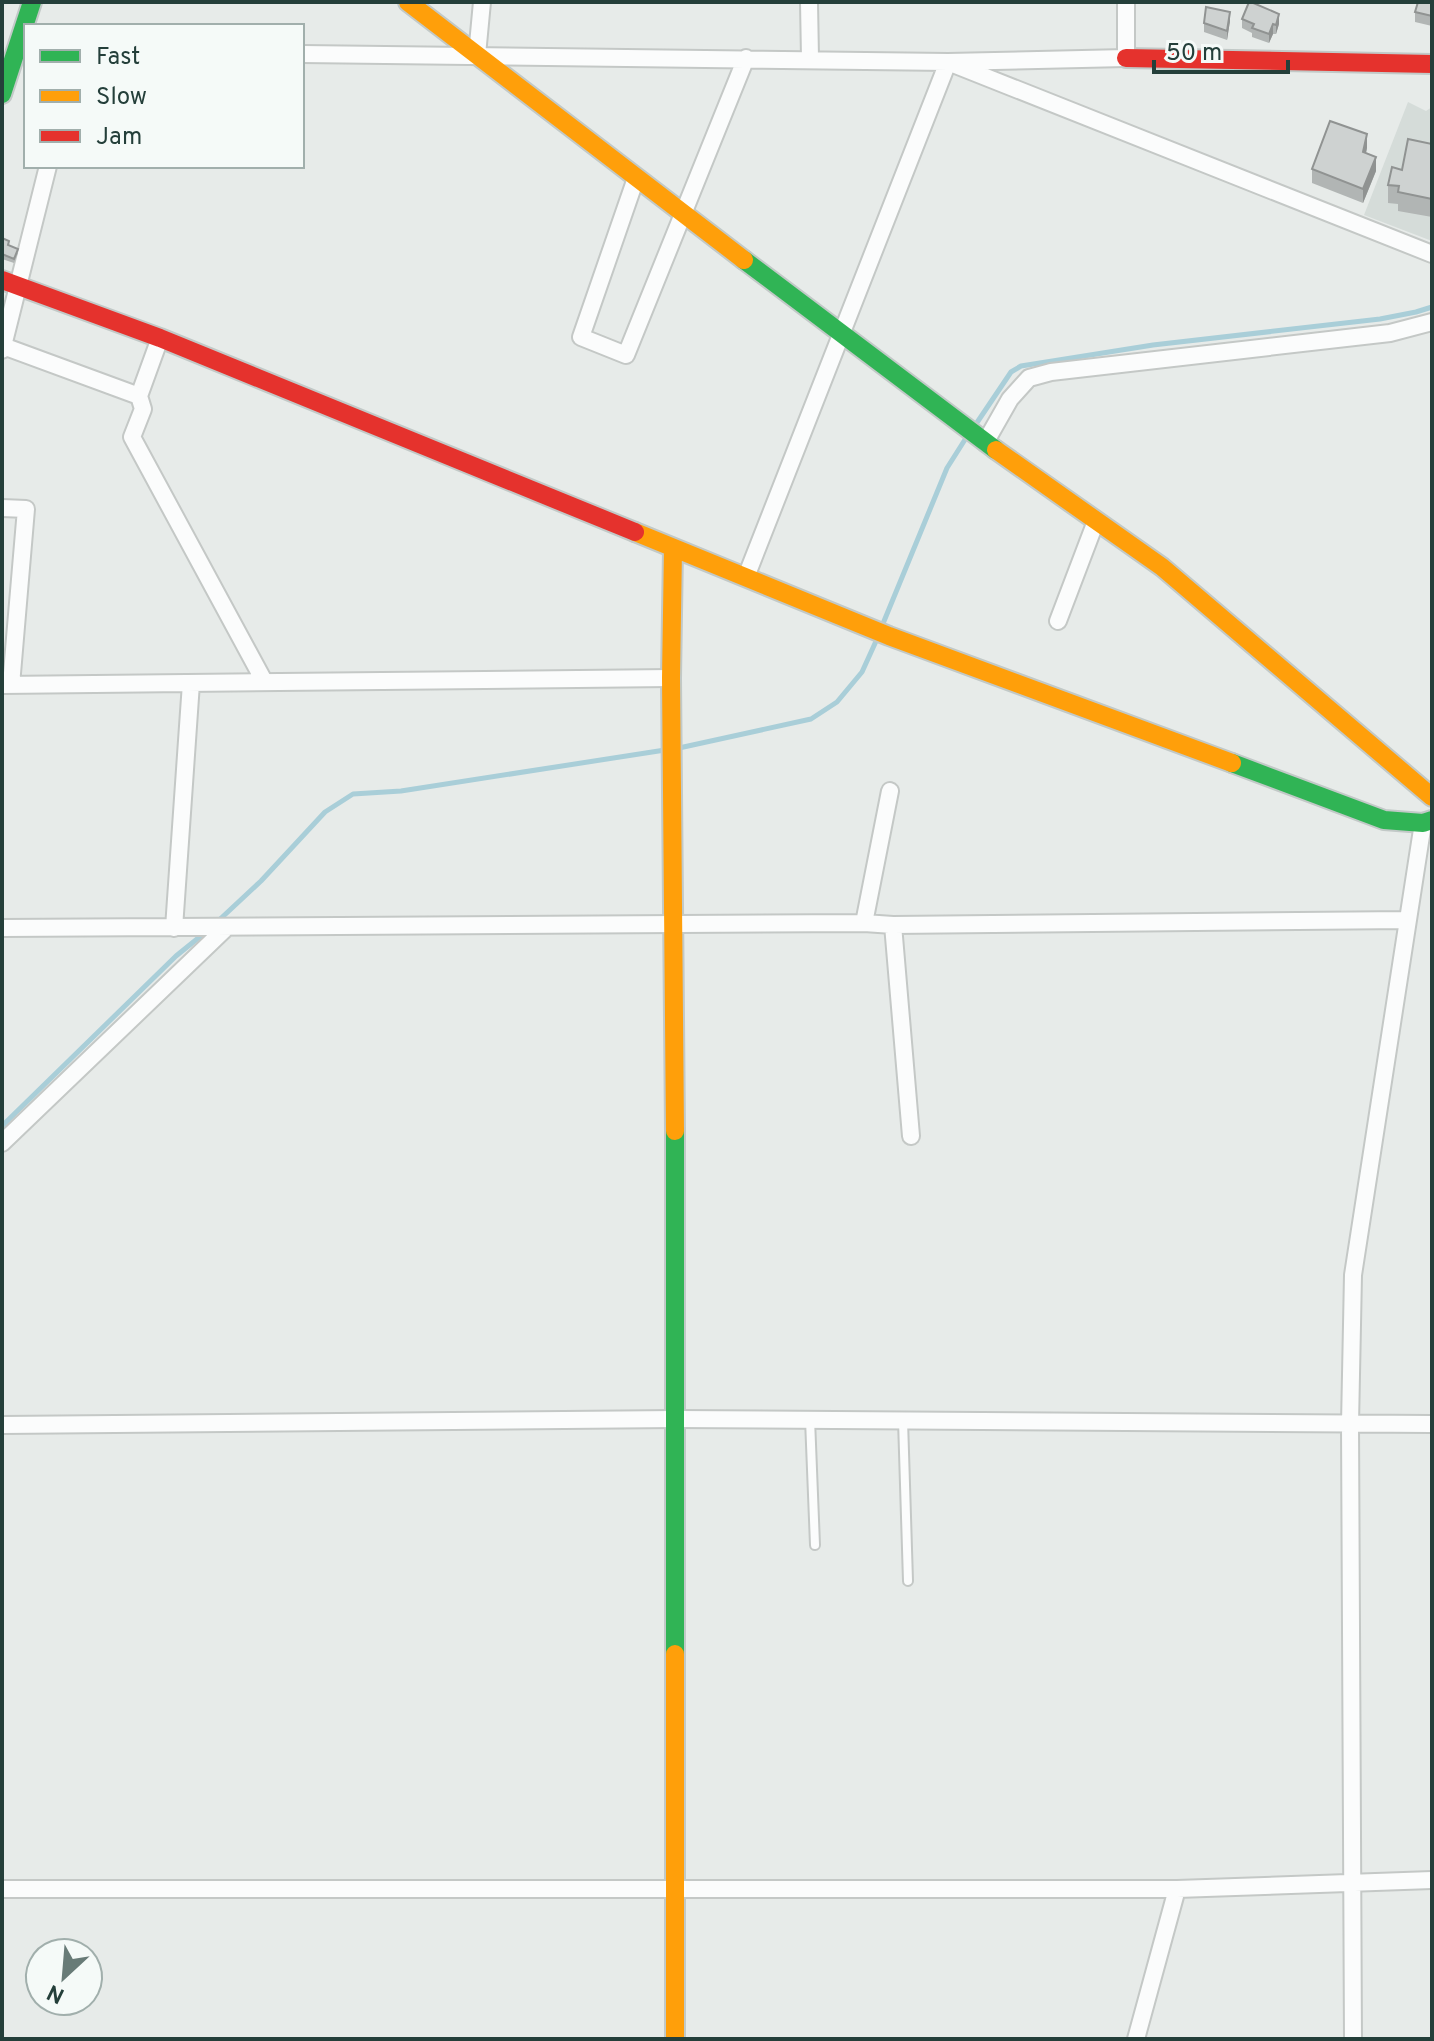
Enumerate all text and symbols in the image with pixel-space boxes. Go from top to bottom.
legend [24,24,304,168]
scale bar [1154,24,1288,74]
text: 50 m [1166,39,1222,69]
text: Fast [96,43,140,73]
text: Slow [96,83,147,113]
text: Jam [96,123,142,153]
north arrow [24,1937,104,2017]
text: N [43,1977,69,2008]

